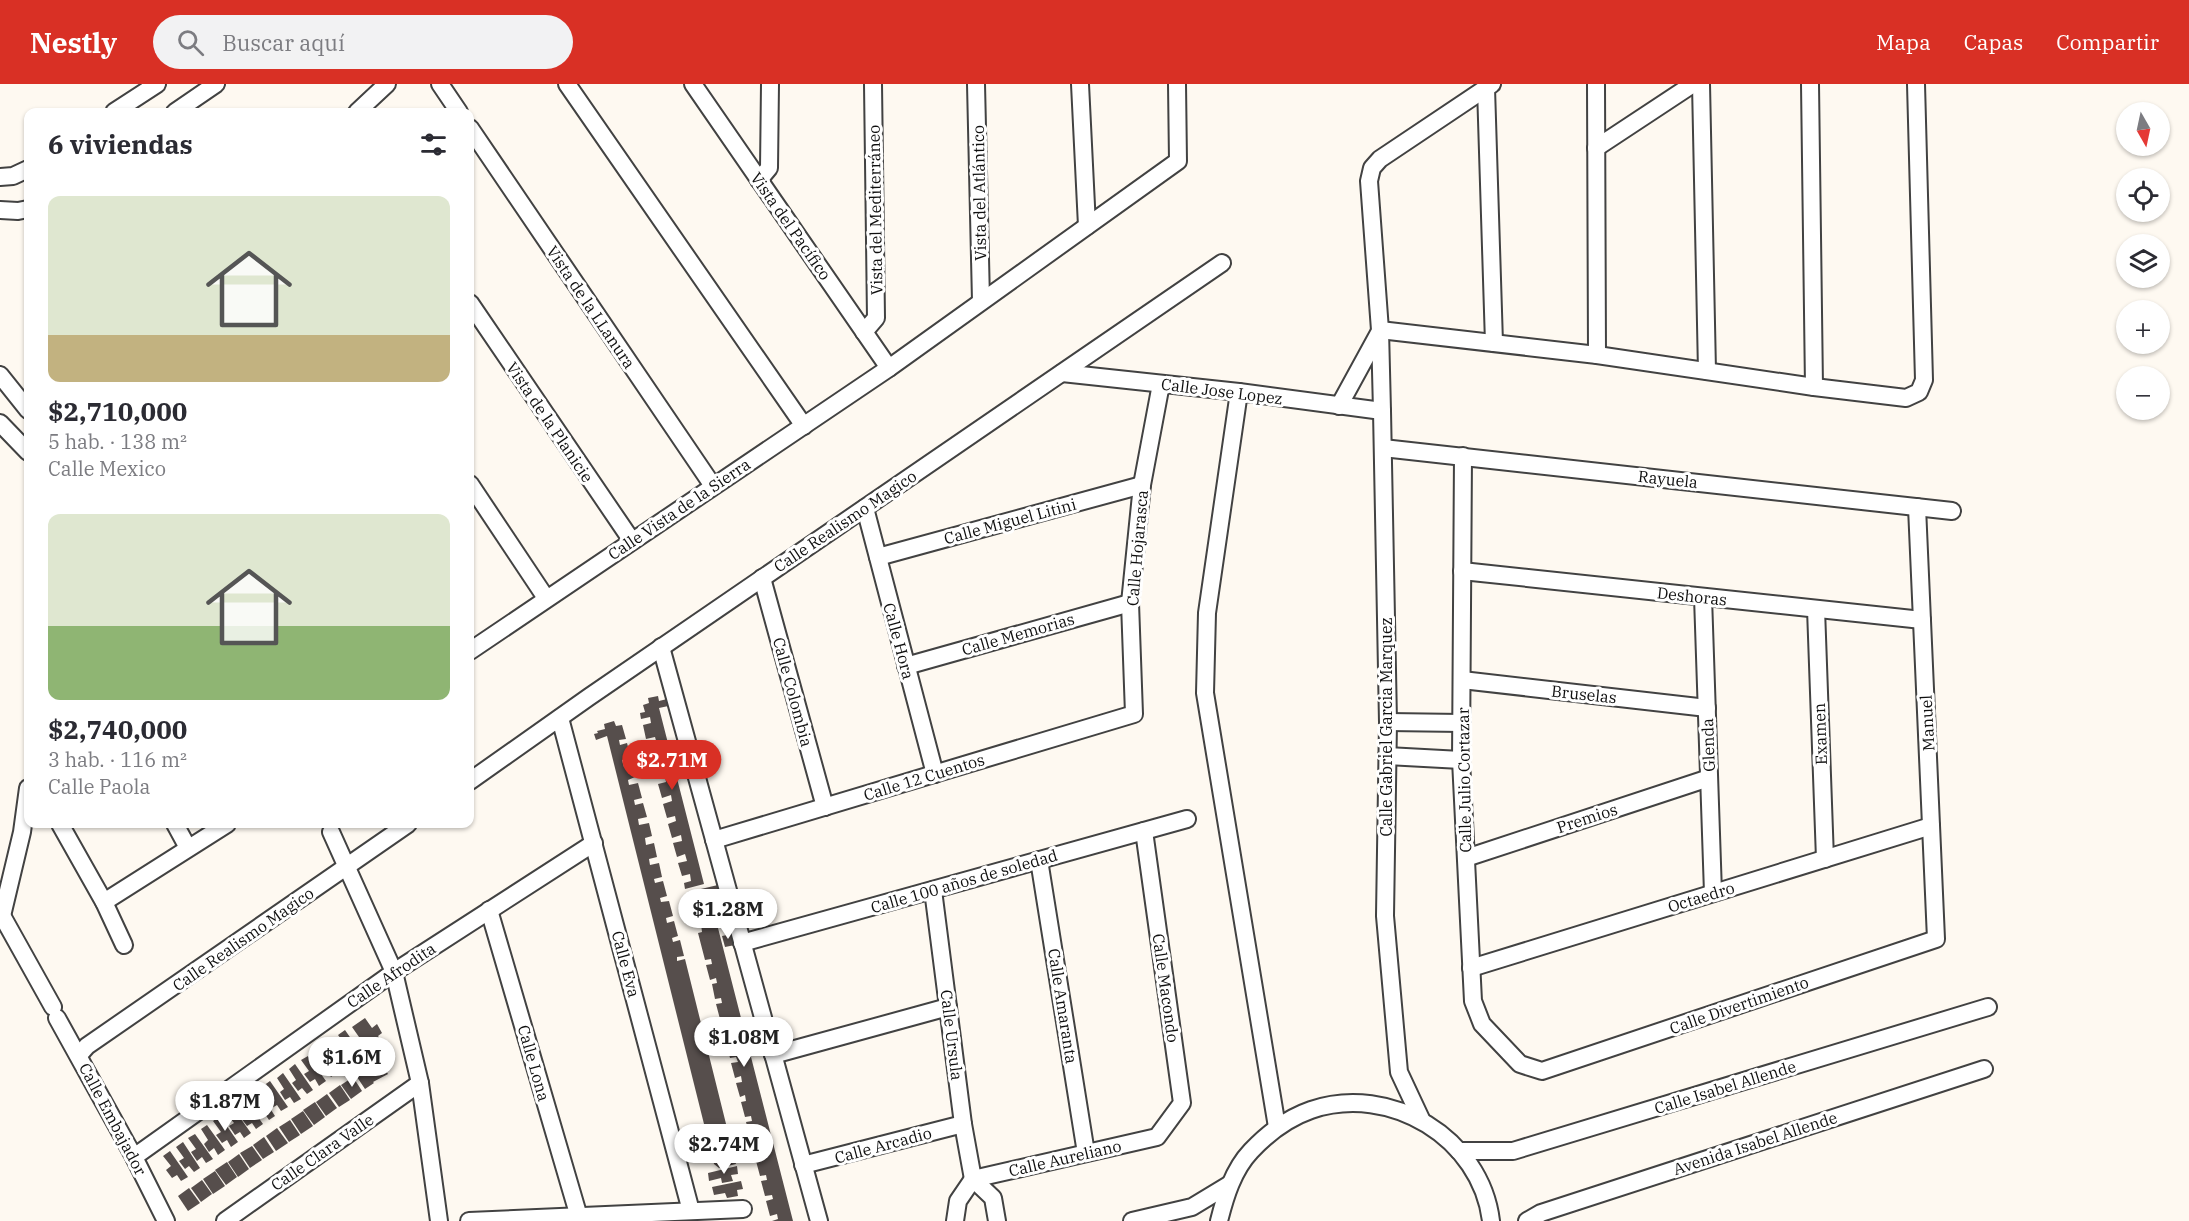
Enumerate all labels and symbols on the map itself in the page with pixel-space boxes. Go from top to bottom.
north arrow [2116,102,2170,156]
street label: Vista del Mediterráneo [864,125,886,295]
street label: Vista del Atlántico [968,125,990,261]
street label: Vista del Pacífico [746,168,836,284]
street label: Vista de la LLanura [542,242,640,373]
street label: Vista de la Planicie [502,358,598,486]
street label: Calle Jose Lopez [1160,374,1284,408]
street label: Calle Vista de la Sierra [604,454,754,564]
street label: Calle Realismo Magico [770,466,920,576]
street label: Rayuela [1637,466,1699,492]
street label: Calle Hojarasca [1122,489,1152,607]
street label: Calle Miguel Litini [942,494,1078,548]
street label: Deshoras [1656,582,1728,610]
street label: Calle Hora [879,601,919,682]
street label: Calle Memorias [959,608,1077,660]
street label: Calle Gabriel Garcia Marquez [1376,617,1396,837]
street label: Calle Colombia [769,635,817,749]
street label: Bruselas [1550,681,1618,707]
street label: Manuel [1916,694,1938,752]
street label: Examen [1809,703,1831,765]
street label: Calle Julio Cortazar [1453,707,1475,853]
street label: Glenda [1697,718,1719,772]
pin: $2.71M [623,740,721,791]
street label: Calle 12 Cuentos [861,749,987,805]
street label: Premios [1554,799,1620,837]
street label: Calle 100 años de soledad [868,845,1060,917]
street label: Octaedro [1665,877,1737,917]
street label: Calle Realismo Magico [168,883,318,995]
pin: $1.28M [679,889,777,940]
street label: Calle Eva [608,929,645,1000]
street label: Calle Macondo [1148,932,1184,1044]
street label: Calle Afrodita [343,938,439,1012]
street label: Calle Amaranta [1044,947,1082,1065]
street label: Calle Divertimiento [1667,972,1811,1038]
street label: Calle Ursula [937,989,967,1082]
pin: $1.08M [695,1017,793,1068]
street label: Calle Lona [514,1023,554,1104]
pin: $1.6M [310,1037,394,1088]
street label: Calle Isabel Allende [1652,1056,1798,1118]
street label: Calle Embajador [75,1059,151,1179]
pin: $1.87M [176,1081,274,1132]
street label: Avenida Isabel Allende [1670,1107,1840,1179]
street label: Calle Clara Valle [267,1109,377,1195]
street label: Calle Arcadio [832,1122,934,1168]
pin: $2.74M [675,1124,773,1175]
street label: Calle Aureliano [1007,1135,1123,1181]

